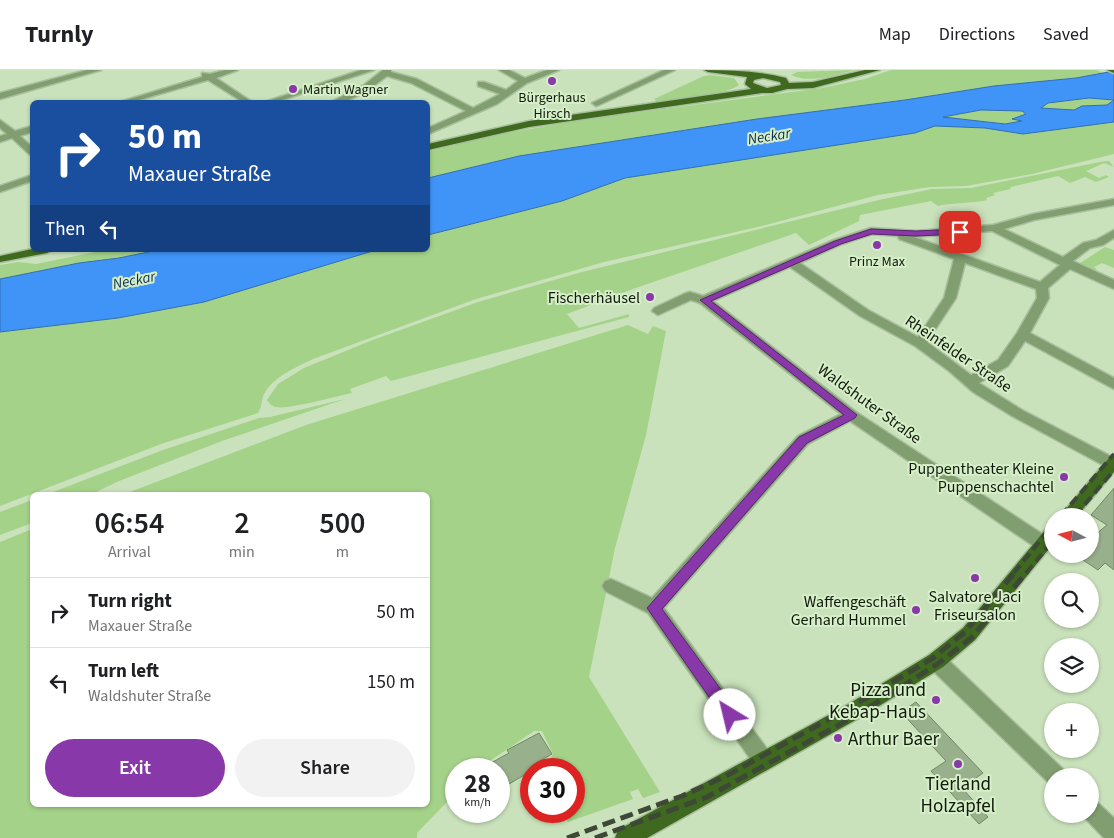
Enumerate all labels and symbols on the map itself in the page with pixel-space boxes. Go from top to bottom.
marker: Bürgerhaus Hirsch [546,75,558,87]
place label: Martin Wagner [303,80,388,100]
marker: Martin Wagner [287,83,299,95]
place label: Bürgerhaus Hirsch [518,88,586,124]
water label: Neckar [746,123,793,150]
pin [939,211,981,253]
marker: Prinz Max [871,239,883,251]
place label: Prinz Max [849,252,906,272]
water label: Neckar [111,266,158,295]
place label: Fischerhäusel [548,287,640,309]
marker: Fischerhäusel [644,291,656,303]
street label: Rheinfelder Straße [901,310,1016,398]
street label: Waldshuter Straße [813,359,926,449]
place label: Puppentheater Kleine Puppenschachtel [908,458,1054,498]
marker: Puppentheater Kleine Puppenschachtel [1058,471,1070,483]
north arrow [1044,508,1099,562]
marker: Salvatore Jaci Friseursalon [969,572,981,584]
place label: Salvatore Jaci Friseursalon [928,586,1022,626]
place label: Waffengeschäft Gerhard Hummel [791,591,906,631]
marker: Waffengeschäft Gerhard Hummel [910,604,922,616]
place label: Pizza und Kebap-Haus [829,677,926,726]
position arrow [703,688,755,740]
marker: Pizza und Kebap-Haus [930,694,942,706]
place label: Arthur Baer [848,726,940,753]
marker: Arthur Baer [832,732,844,744]
speed limit sign: 30 [520,758,585,823]
marker: Tierland Holzapfel [952,758,964,770]
place label: Tierland Holzapfel [921,771,996,820]

